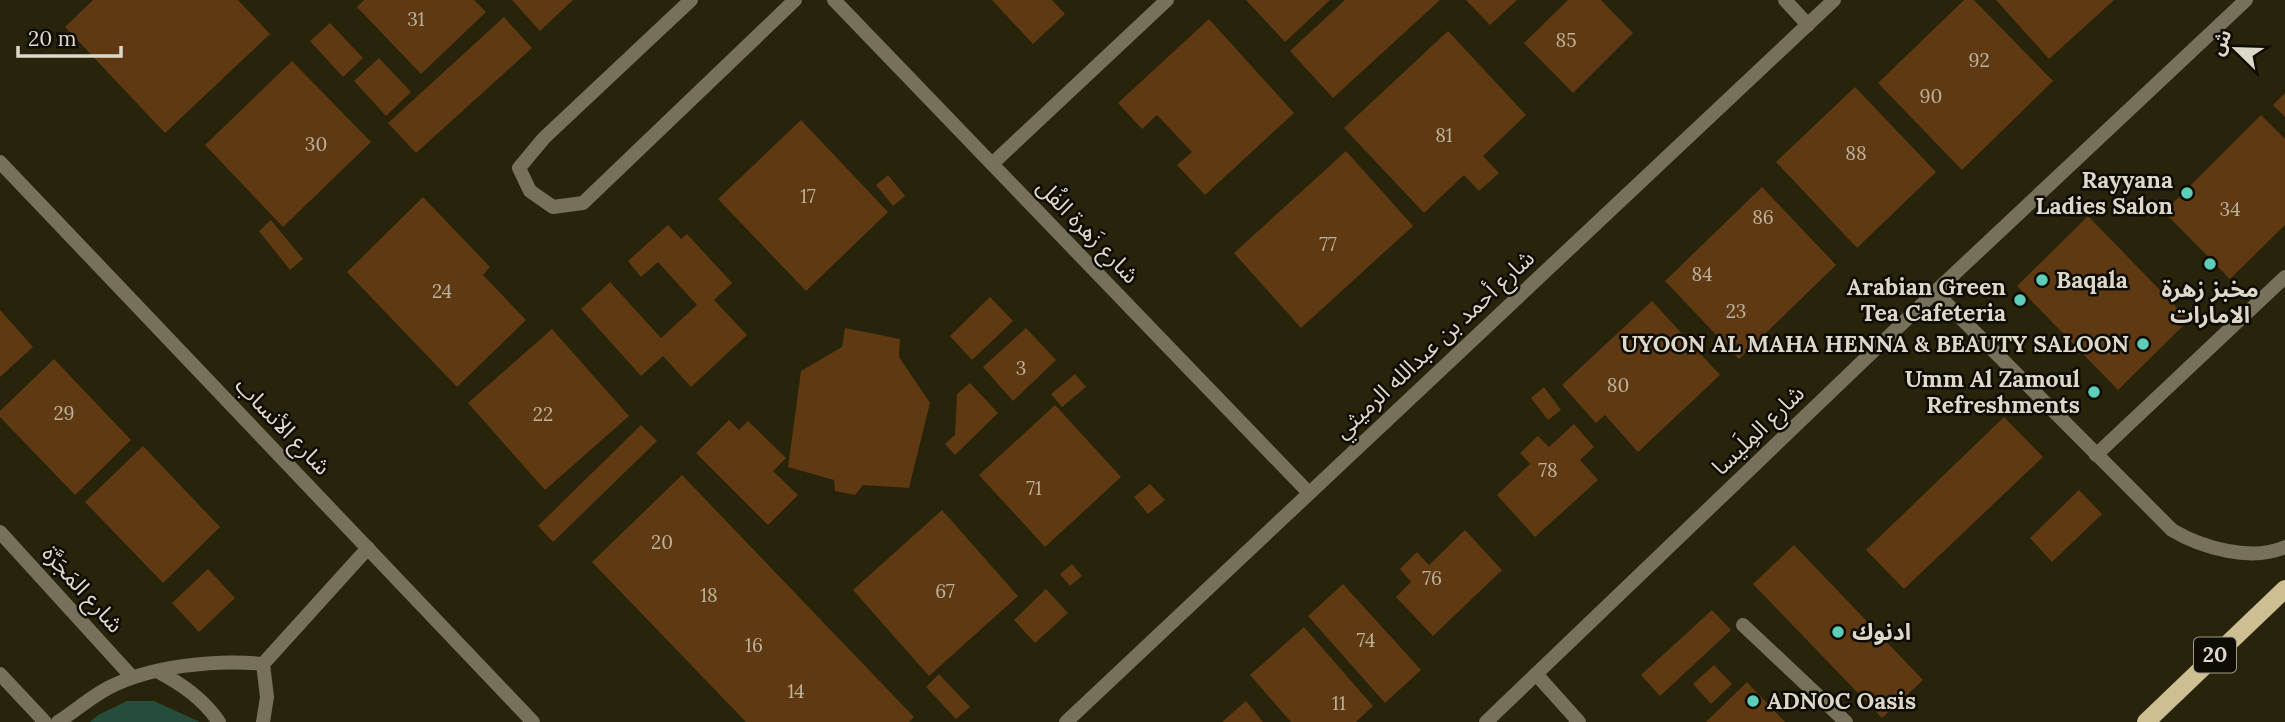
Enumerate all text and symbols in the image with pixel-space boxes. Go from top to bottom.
house number: 31 [407,7,425,31]
scale bar [18,14,121,58]
north arrow [2201,14,2271,84]
text: 20 m [28,25,77,52]
text: ش [2204,26,2236,59]
house number: 85 [1555,28,1577,52]
house number: 92 [1968,48,1990,72]
house number: 90 [1920,84,1942,108]
house number: 81 [1435,123,1453,147]
house number: 30 [305,132,327,156]
house number: 88 [1845,141,1867,165]
place label: Rayyana Ladies Salon [2036,165,2173,220]
street label: شارع زَهرة الفُل [1029,172,1146,291]
house number: 17 [800,184,816,208]
marker: Rayyana Ladies Salon [2179,185,2195,201]
house number: 34 [2220,197,2240,221]
house number: 86 [1752,205,1774,229]
house number: 77 [1319,232,1337,256]
street label: شارع أحمد بن عبدالله الرميثي [1327,243,1542,447]
marker: مخبز زهرة الامارات [2202,256,2218,272]
house number: 84 [1692,262,1712,286]
place label: Baqala [2056,265,2128,294]
place label: Arabian Green Tea Cafeteria [1847,272,2006,327]
marker: Baqala [2034,272,2050,288]
place label: مخبز زهرة الامارات [2161,274,2259,329]
house number: 24 [432,279,452,303]
marker: Arabian Green Tea Cafeteria [2012,292,2028,308]
house number: 23 [1726,299,1746,323]
place label: UYOON AL MAHA HENNA & BEAUTY SALOON [1621,329,2129,358]
marker: UYOON AL MAHA HENNA & BEAUTY SALOON [2135,336,2151,352]
house number: 3 [1016,356,1026,380]
place label: Umm Al Zamoul Refreshments [1905,364,2080,419]
street label: شارع الأنساب [227,371,337,483]
house number: 80 [1607,373,1629,397]
street label: شارع المِلَيسا [1705,378,1812,483]
marker: Umm Al Zamoul Refreshments [2086,384,2102,400]
house number: 29 [53,401,75,425]
house number: 22 [533,402,553,426]
house number: 78 [1538,458,1558,482]
house number: 71 [1026,476,1042,500]
house number: 20 [651,530,673,554]
street label: شارع المَجَرَّة [34,539,130,640]
house number: 76 [1422,566,1442,590]
house number: 67 [935,579,955,603]
house number: 18 [700,583,718,607]
place label: ادنوك [1852,617,1911,646]
marker: ادنوك [1830,624,1846,640]
house number: 74 [1357,628,1375,652]
house number: 16 [745,633,763,657]
road number: 20 [2194,638,2236,672]
house number: 14 [787,679,805,703]
place label: ADNOC Oasis [1767,686,1916,715]
house number: 11 [1332,691,1346,715]
marker: ADNOC Oasis [1745,693,1761,709]

